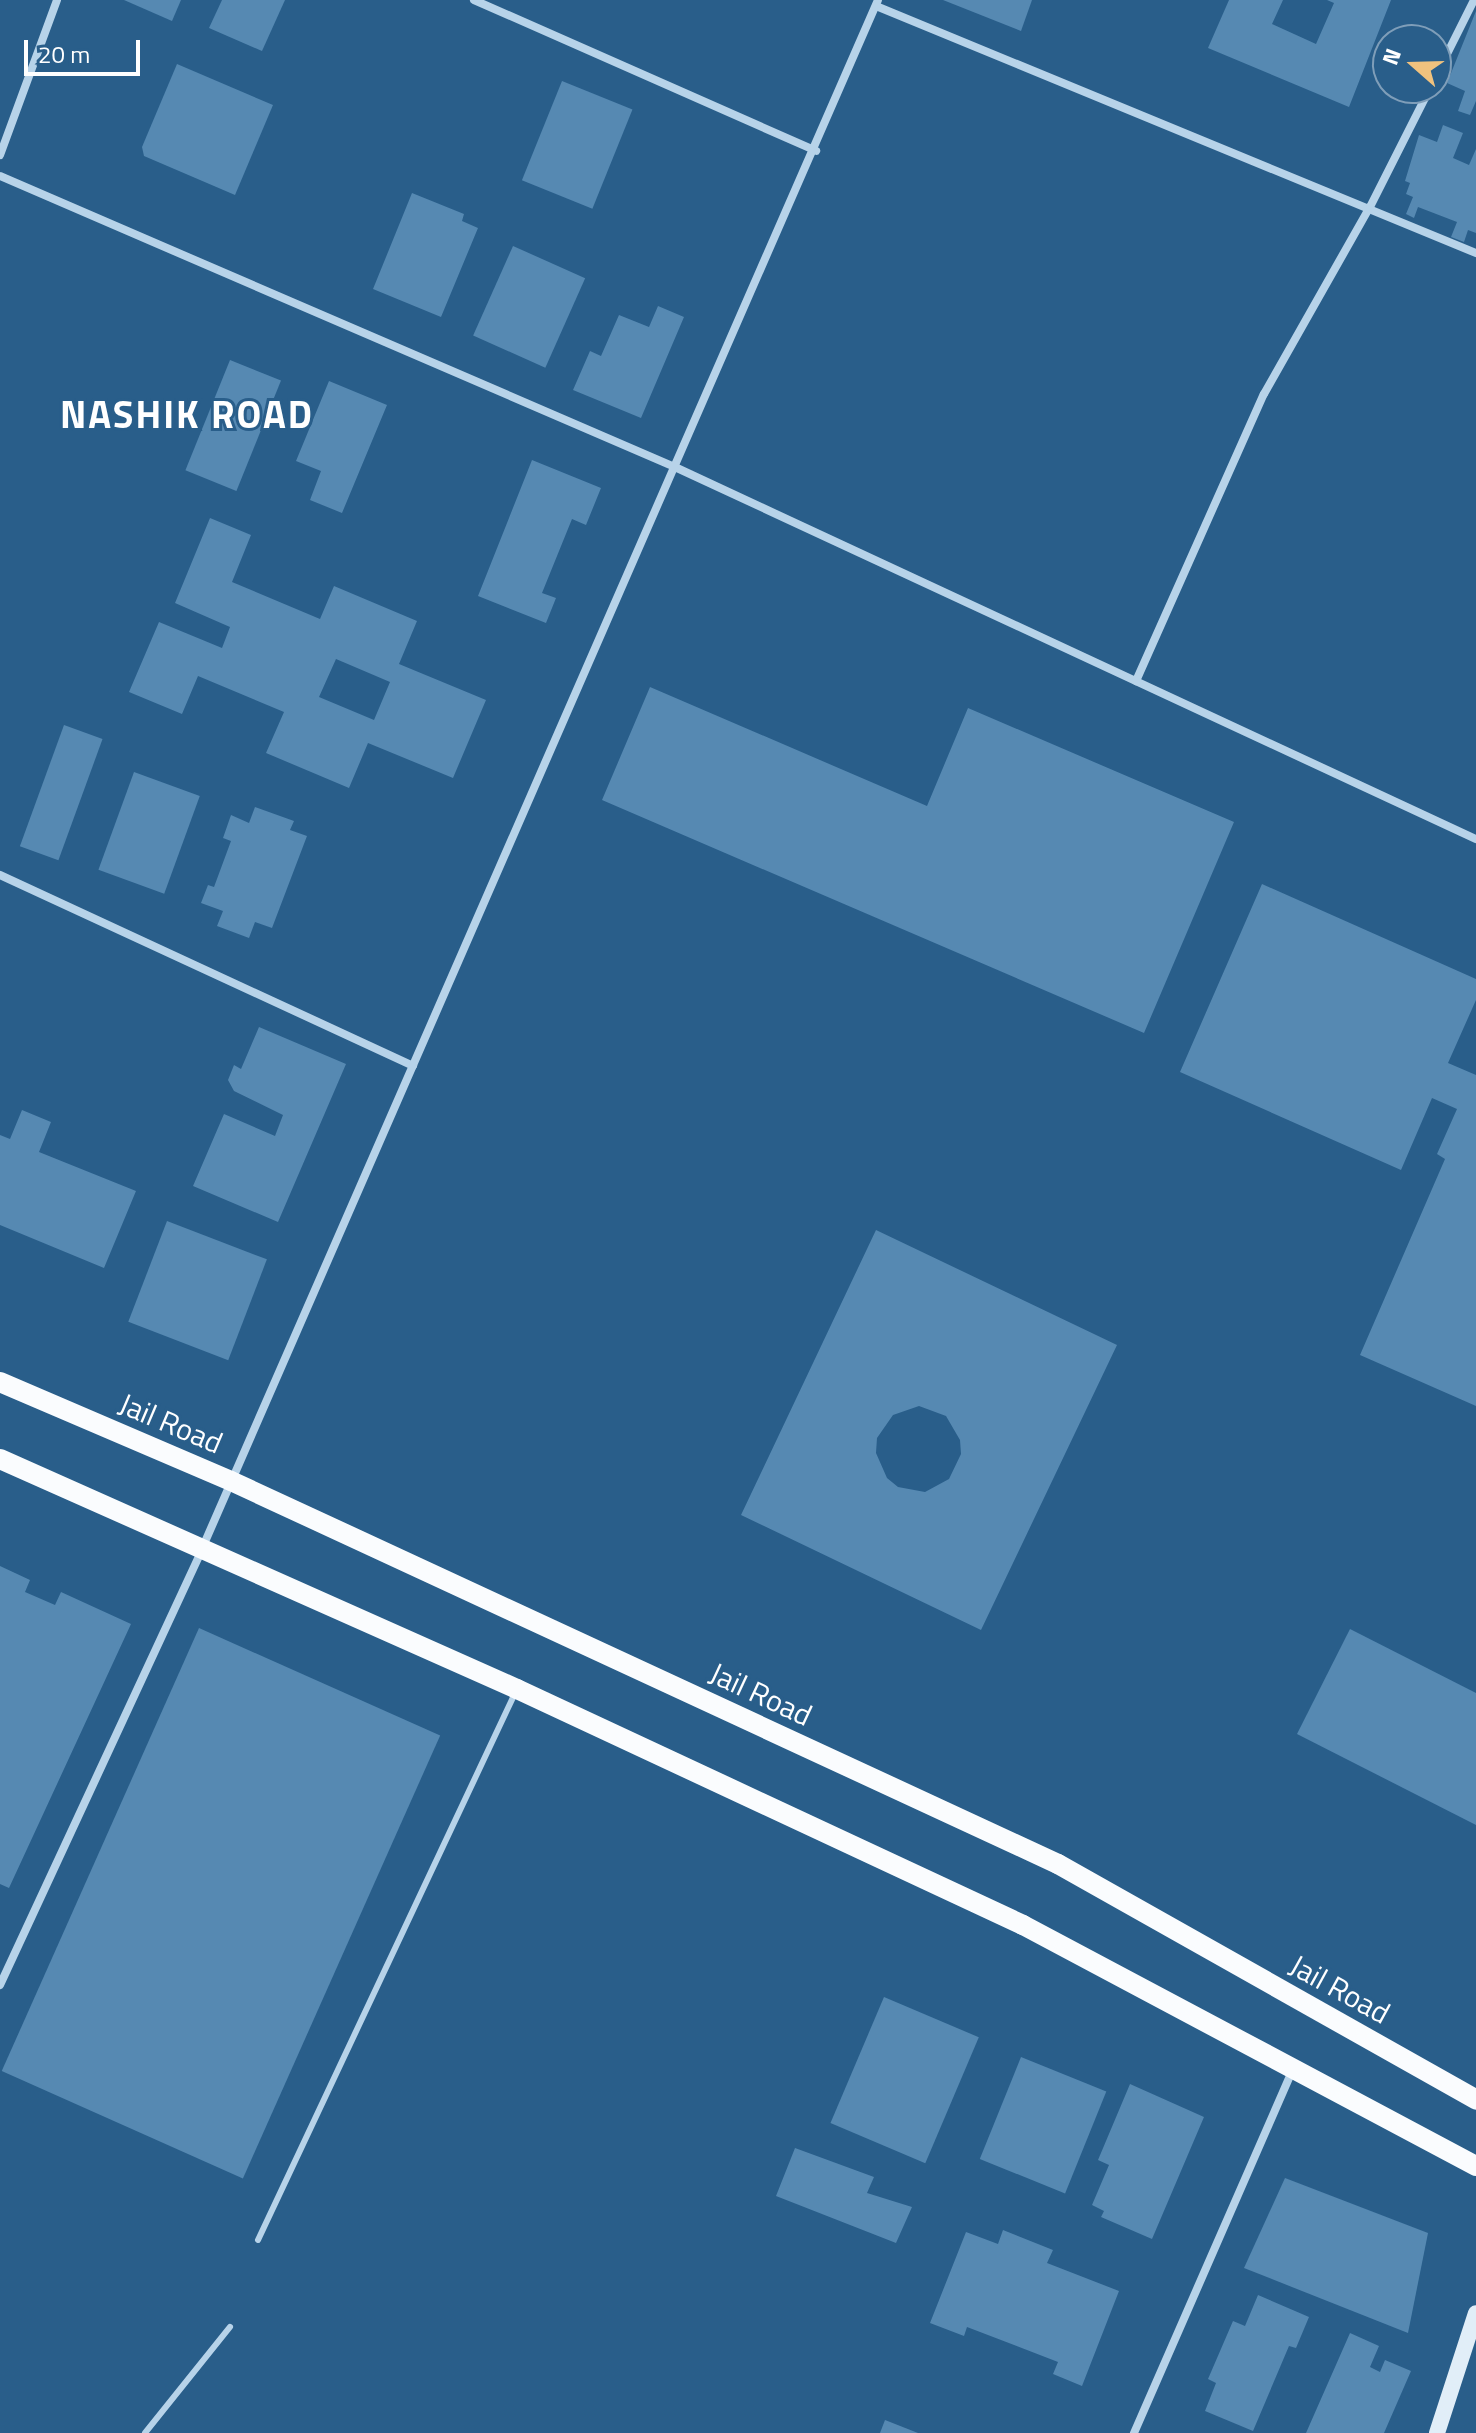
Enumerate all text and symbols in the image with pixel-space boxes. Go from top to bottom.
scale bar [28,24,144,74]
north arrow [1372,24,1452,104]
text: 20 m [38,36,90,72]
text: N [1373,43,1410,69]
district label: NASHIK ROAD [60,392,314,438]
street label: Jail Road [114,1385,228,1461]
street label: Jail Road [704,1655,818,1733]
street label: Jail Road [1284,1947,1396,2031]

